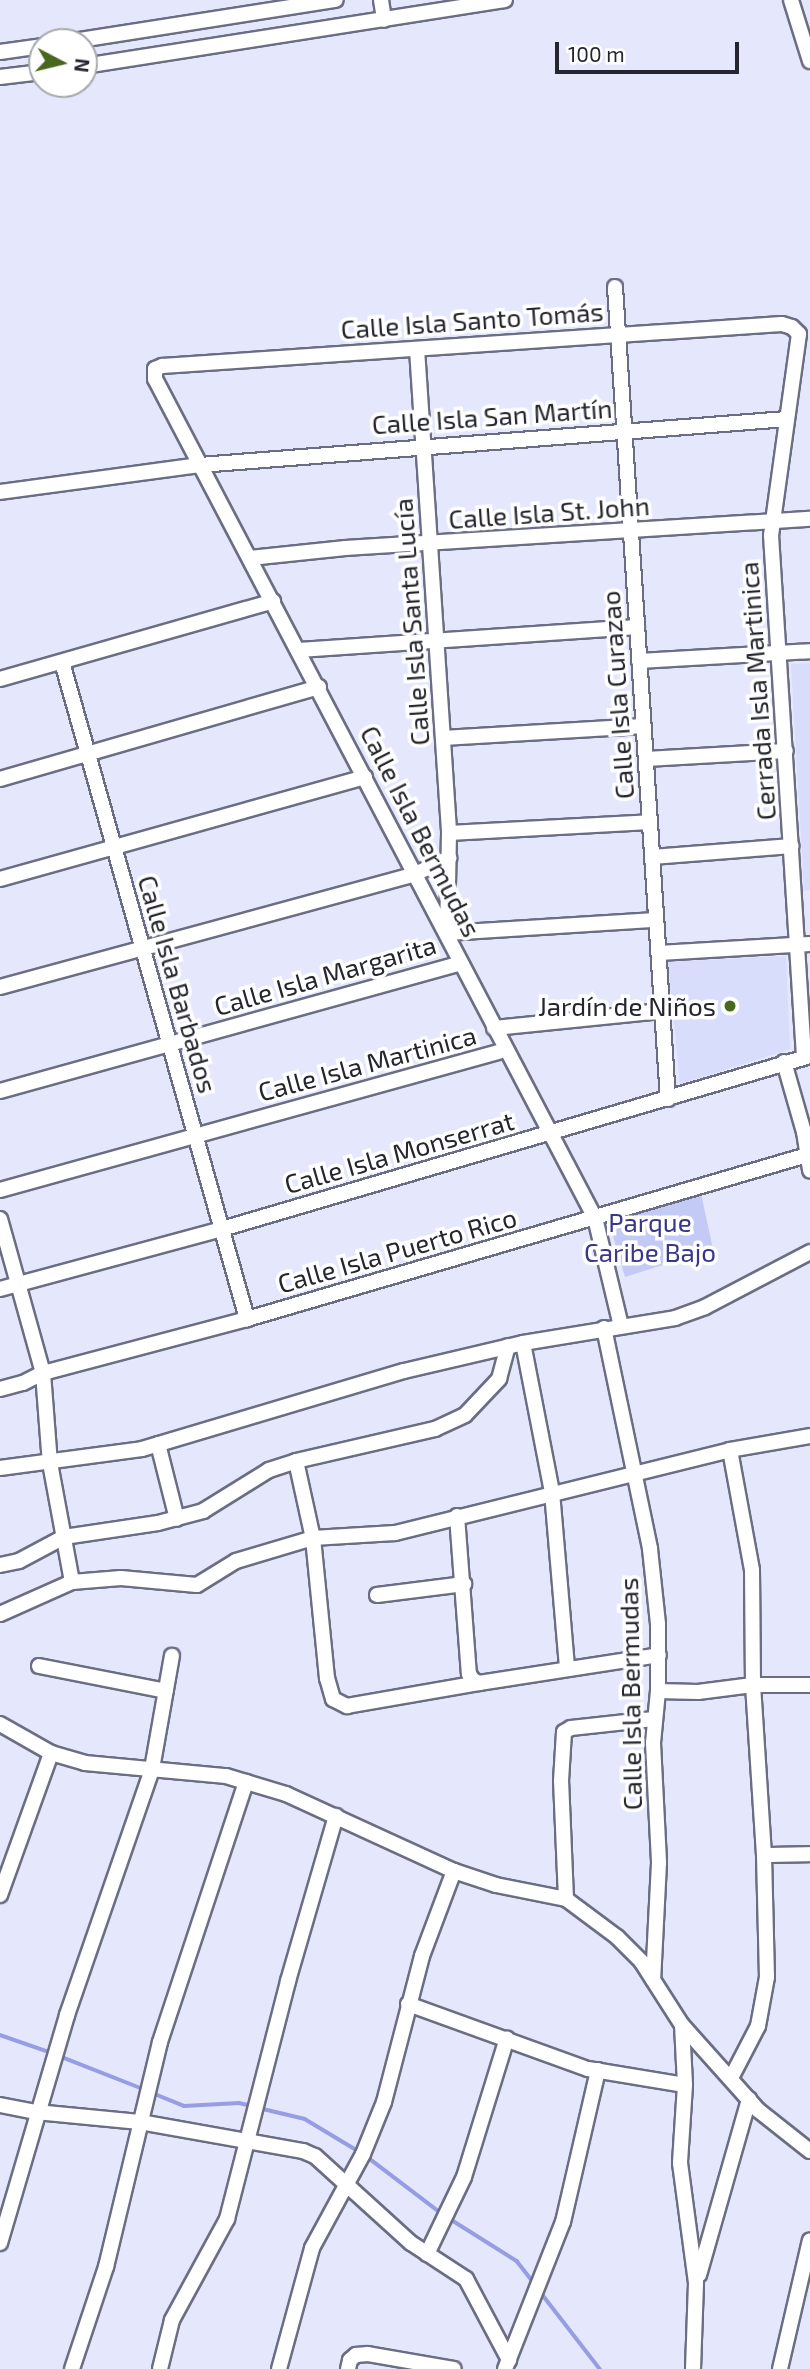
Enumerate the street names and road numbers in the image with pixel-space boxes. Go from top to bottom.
street label: Calle Isla Santo Tomás [339,295,605,345]
street label: Calle Isla San Martín [371,392,613,440]
street label: Calle Isla St. John [447,489,651,535]
street label: Calle Isla Santa Lucía [387,497,435,747]
street label: Cerrada Isla Martinica [732,561,782,821]
street label: Calle Isla Curazao [594,590,640,800]
street label: Calle Isla Bermudas [354,720,488,942]
street label: Calle Isla Barbados [132,872,224,1096]
street label: Calle Isla Margarita [211,928,439,1022]
street label: Calle Isla Martinica [255,1019,479,1107]
street label: Calle Isla Monserrat [281,1104,517,1200]
street label: Calle Isla Puerto Rico [274,1201,520,1299]
street label: Calle Isla Bermudas [612,1577,648,1811]

